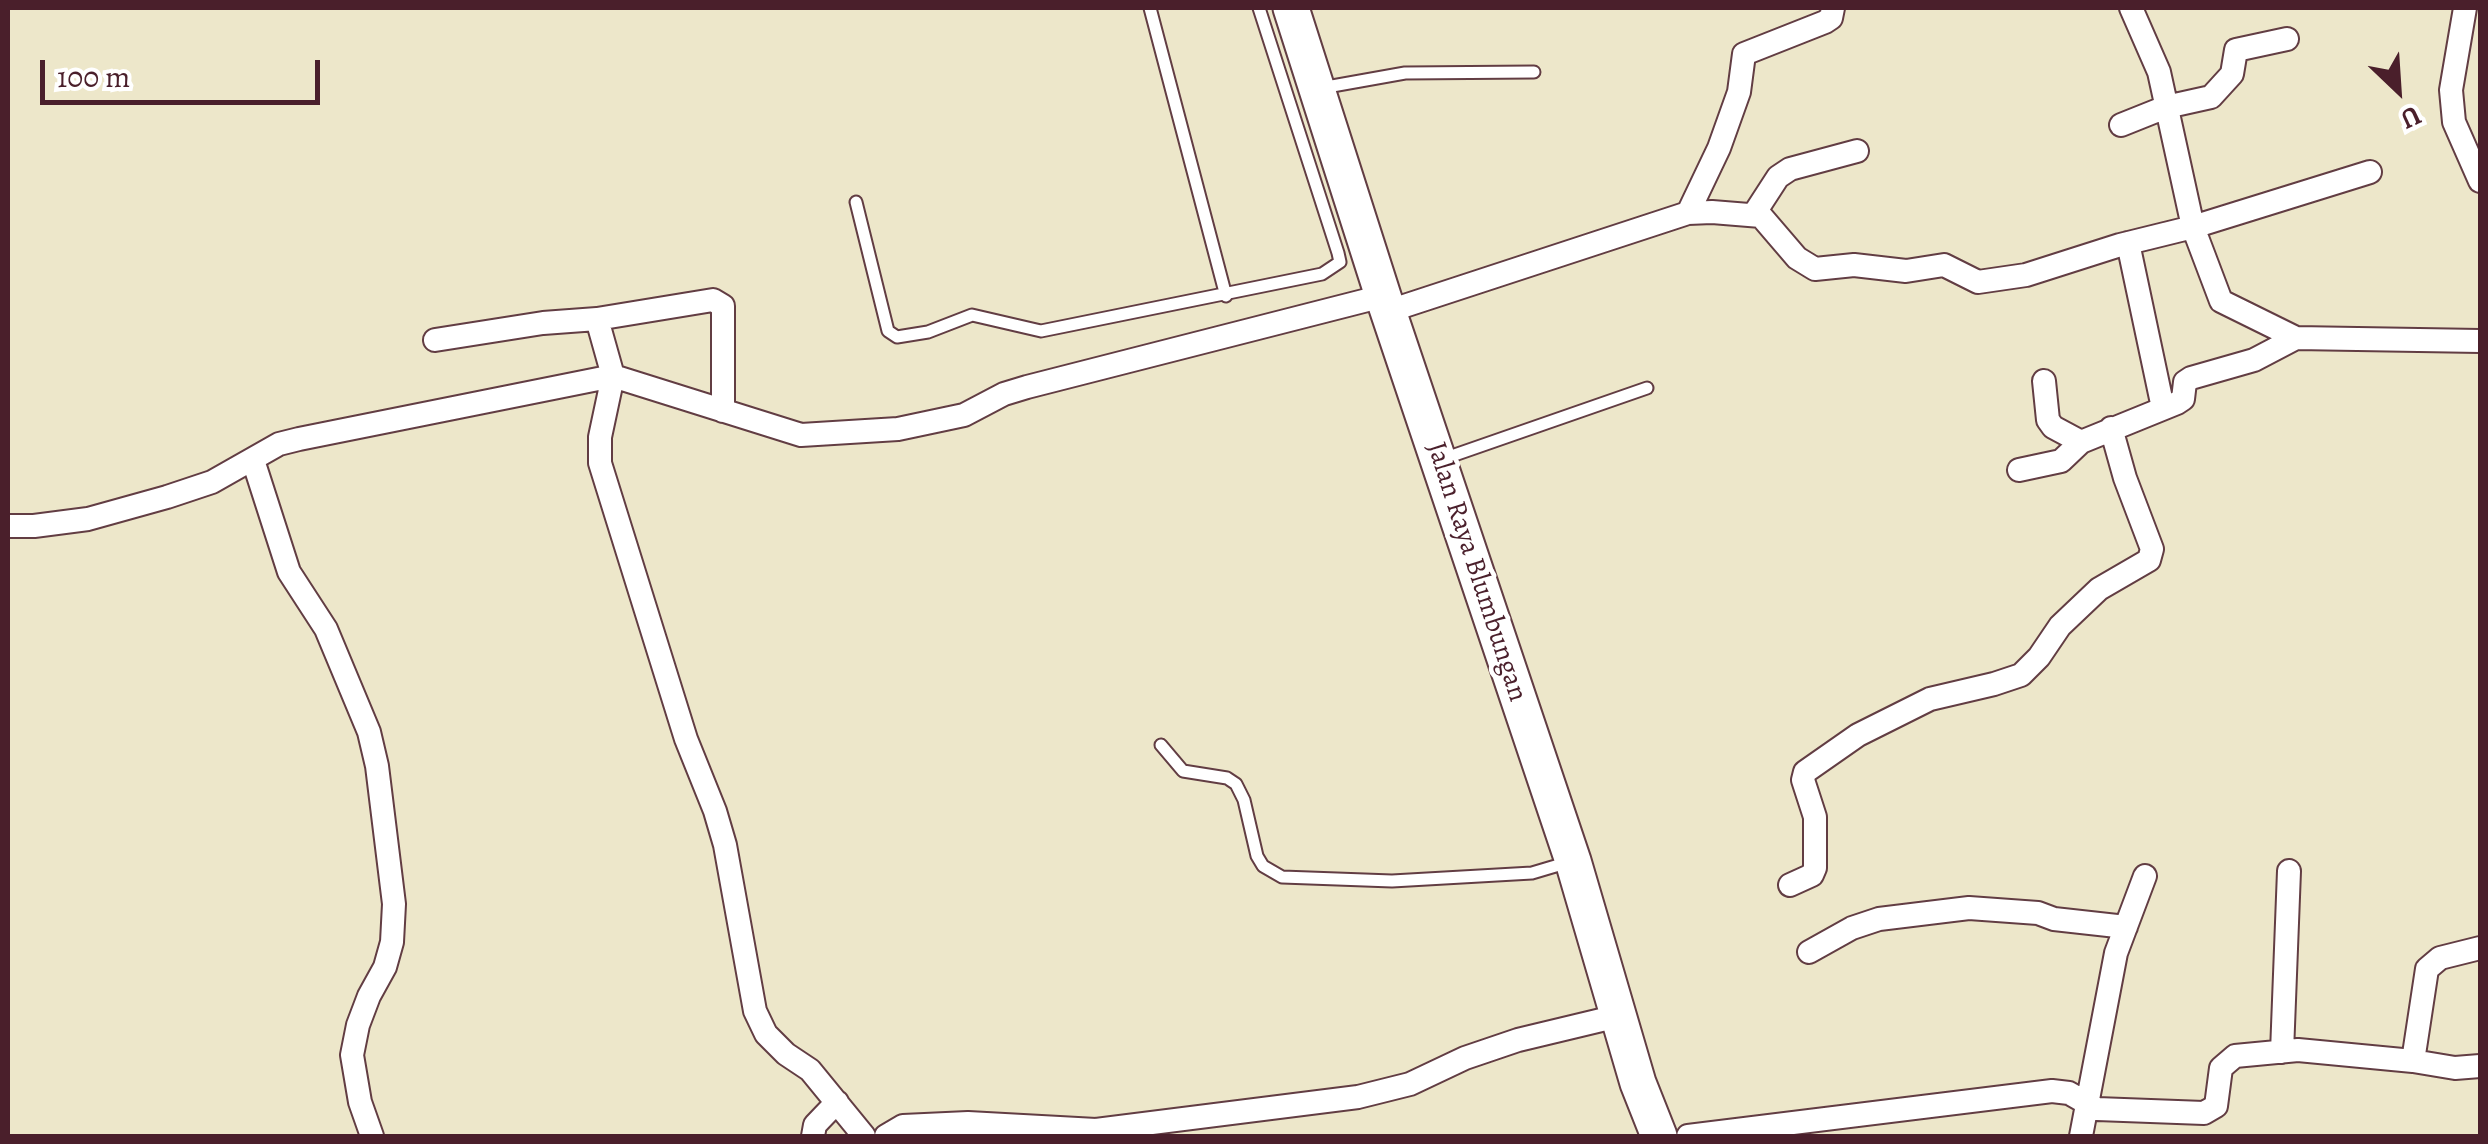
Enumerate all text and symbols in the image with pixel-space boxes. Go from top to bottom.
scale bar [45,40,325,102]
north arrow [2348,40,2448,140]
text: 100 m [57,57,130,97]
text: U [2394,96,2427,138]
street label: Jalan Raya Blumbungan [1418,438,1534,706]

